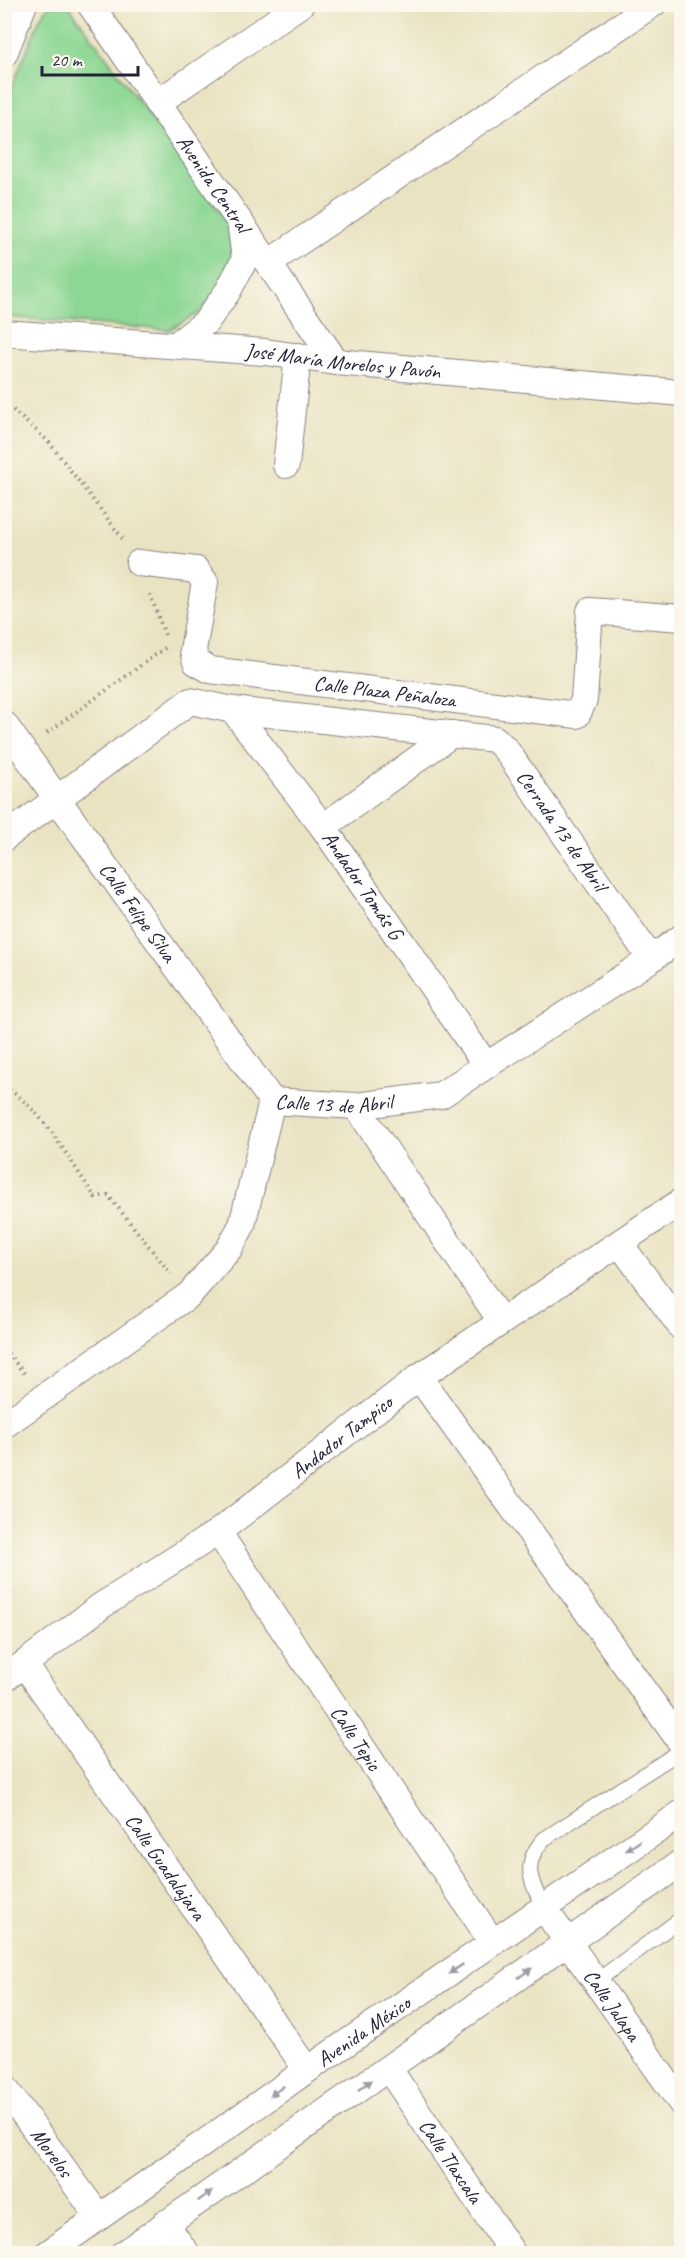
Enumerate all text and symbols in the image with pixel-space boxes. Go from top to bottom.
scale bar [42,39,138,77]
text: 20 m [51,49,84,71]
street label: Avenida Central [171,130,258,240]
street label: José María Morelos y Pavón [243,338,442,384]
street label: Calle Plaza Peñaloza [312,670,459,713]
street label: Cerrada 13 de Abril [511,765,615,899]
street label: Andador Tomás G [317,826,410,947]
street label: Calle Felipe Silva [94,857,183,969]
street label: Calle 13 de Abril [275,1088,397,1119]
street label: Andador Tampico [286,1388,400,1484]
street label: Calle Tepic [325,1701,388,1777]
street label: Calle Guadalajara [119,1809,213,1926]
one-way arrow [625,1840,641,1851]
one-way arrow [448,1963,464,1975]
street label: Calle Jalapa [578,1964,647,2047]
one-way arrow [516,1967,532,1979]
street label: Avenida México [312,1989,417,2072]
one-way arrow [357,2079,373,2091]
one-way arrow [270,2085,286,2097]
street label: Calle Tlaxcala [413,2114,489,2210]
street label: Morelos [25,2122,80,2184]
one-way arrow [197,2191,213,2202]

